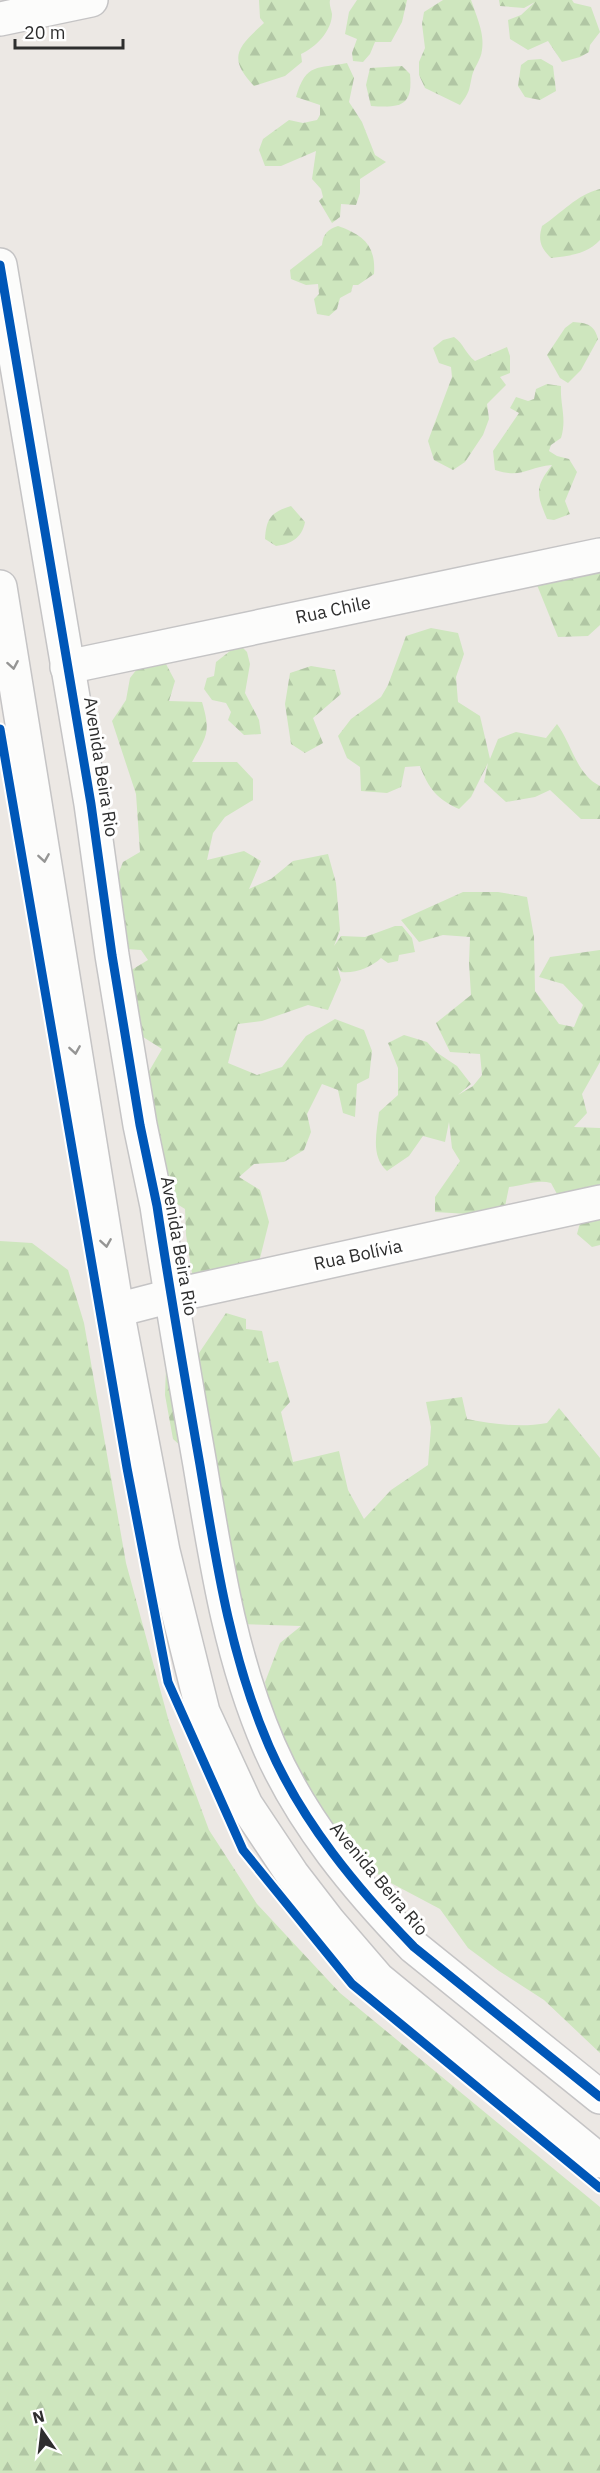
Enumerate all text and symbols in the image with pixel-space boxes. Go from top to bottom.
scale bar [15,12,123,50]
text: 20 m [24,21,66,44]
street label: Rua Chile [293,590,373,629]
one-way arrow [6,660,19,670]
street label: Avenida Beira Rio [79,695,124,839]
one-way arrow [38,853,50,862]
one-way arrow [68,1045,81,1055]
street label: Avenida Beira Rio [156,1174,203,1318]
street label: Rua Bolívia [312,1234,405,1275]
one-way arrow [99,1237,112,1247]
street label: Avenida Beira Rio [325,1817,434,1940]
north arrow [12,2401,72,2461]
text: N [30,2405,46,2428]

